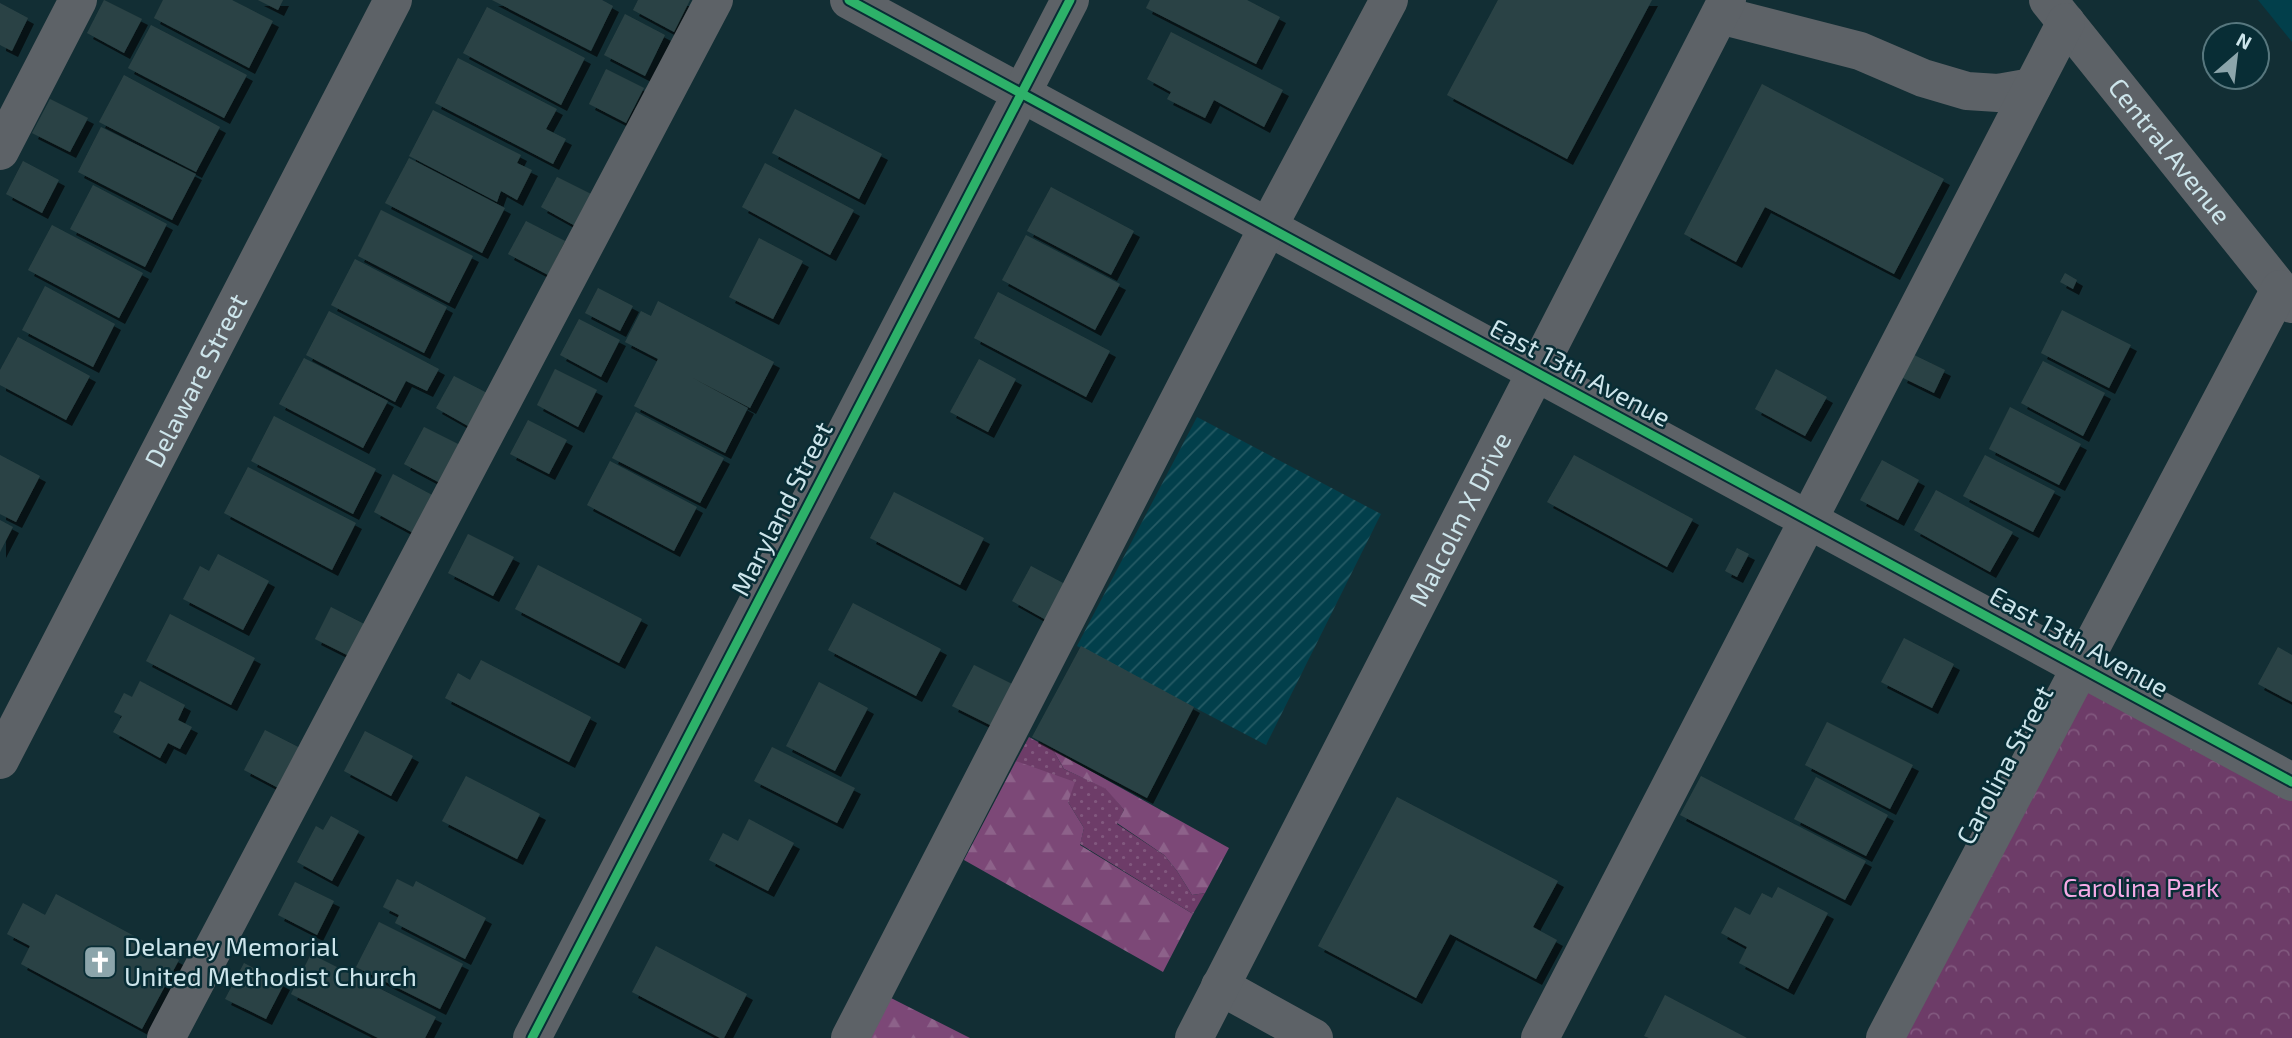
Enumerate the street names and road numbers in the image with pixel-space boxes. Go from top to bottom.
street label: Central Avenue [2103,71,2238,229]
street label: Delaware Street [137,288,252,472]
street label: East 13th Avenue [1485,311,1676,432]
street label: Maryland Street [723,416,838,601]
street label: Malcolm X Drive [1401,426,1517,611]
street label: East 13th Avenue [1985,579,2175,703]
street label: Carolina Street [1949,679,2059,849]

